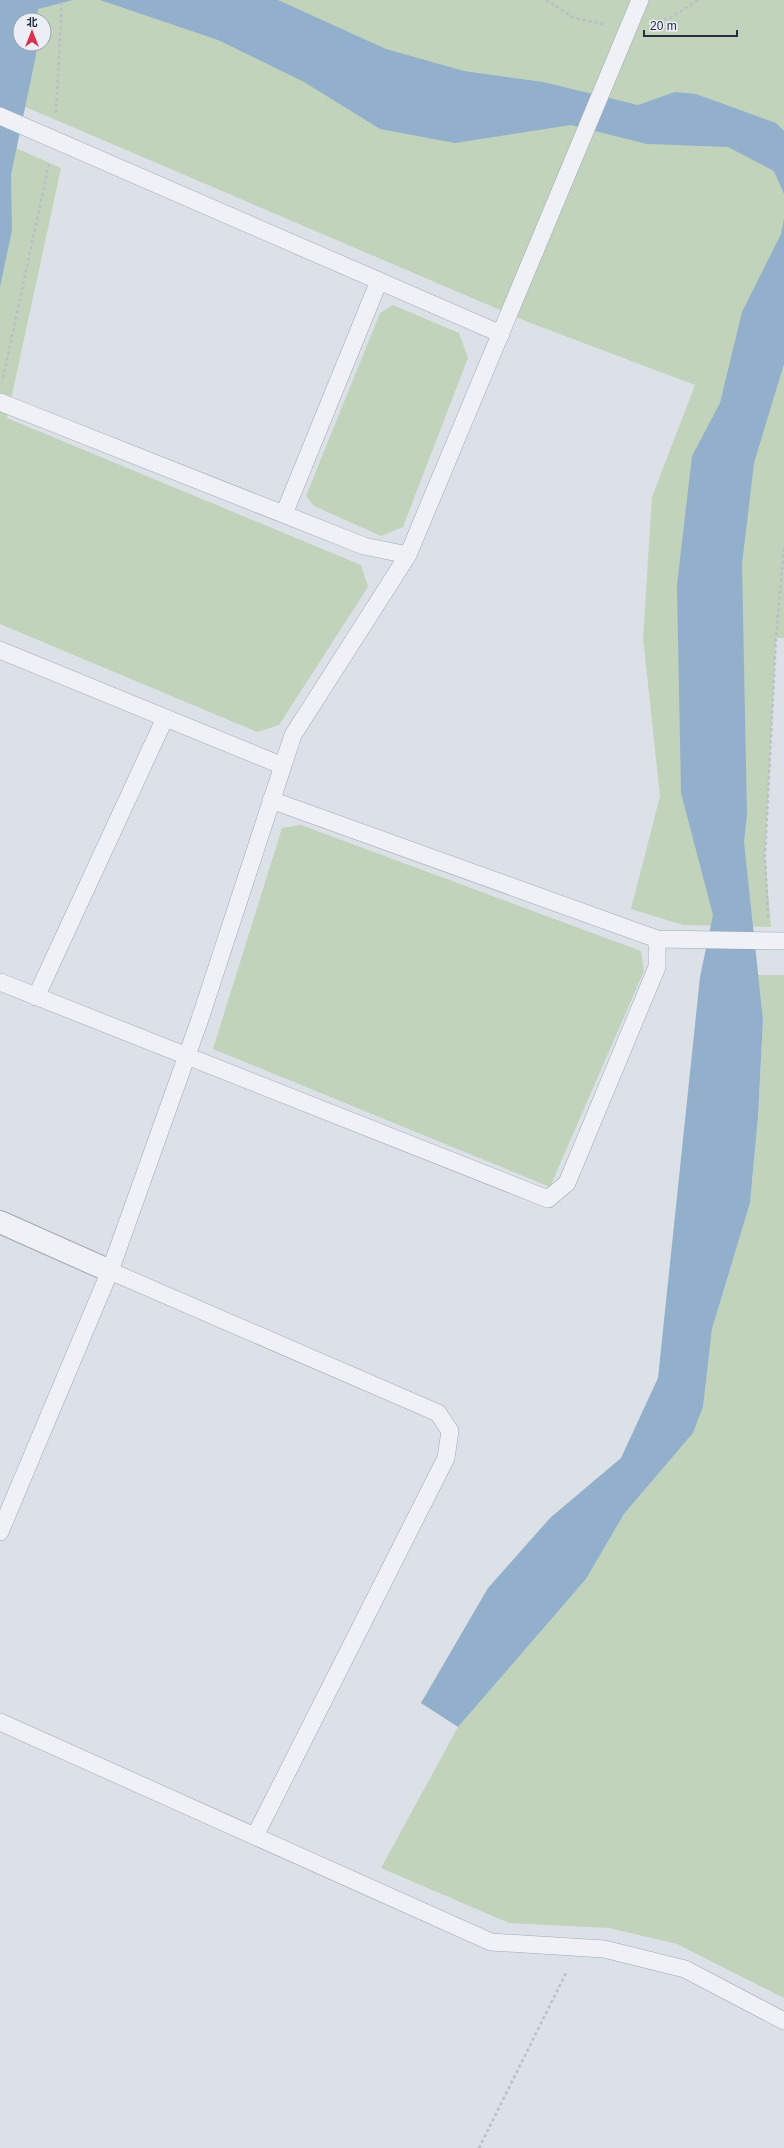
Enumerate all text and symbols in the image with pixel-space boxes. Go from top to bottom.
north arrow [12,12,52,52]
scale bar [644,12,737,38]
text: 北 [27,16,38,28]
text: 20 m [650,19,677,33]

